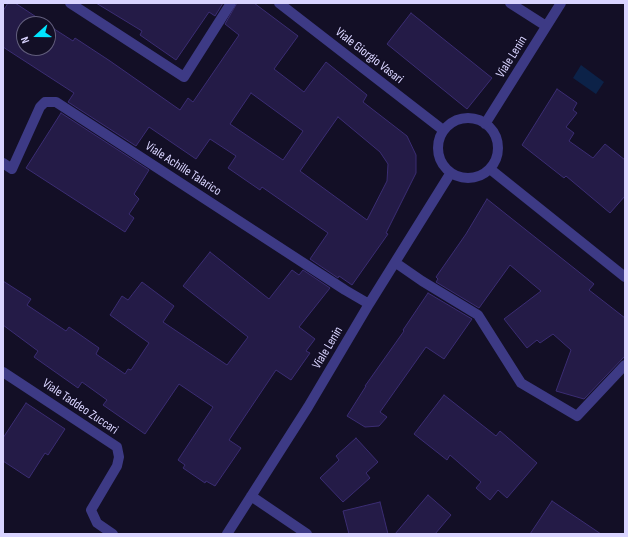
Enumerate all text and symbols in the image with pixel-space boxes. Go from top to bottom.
north arrow [16,16,56,56]
street label: Viale Giorgio Vasari [332,25,406,87]
street label: Viale Lenin [493,33,531,81]
text: N [18,35,32,45]
street label: Viale Achille Talarico [142,139,224,199]
street label: Viale Lenin [309,324,347,372]
street label: Viale Taddeo Zuccari [39,376,121,438]

